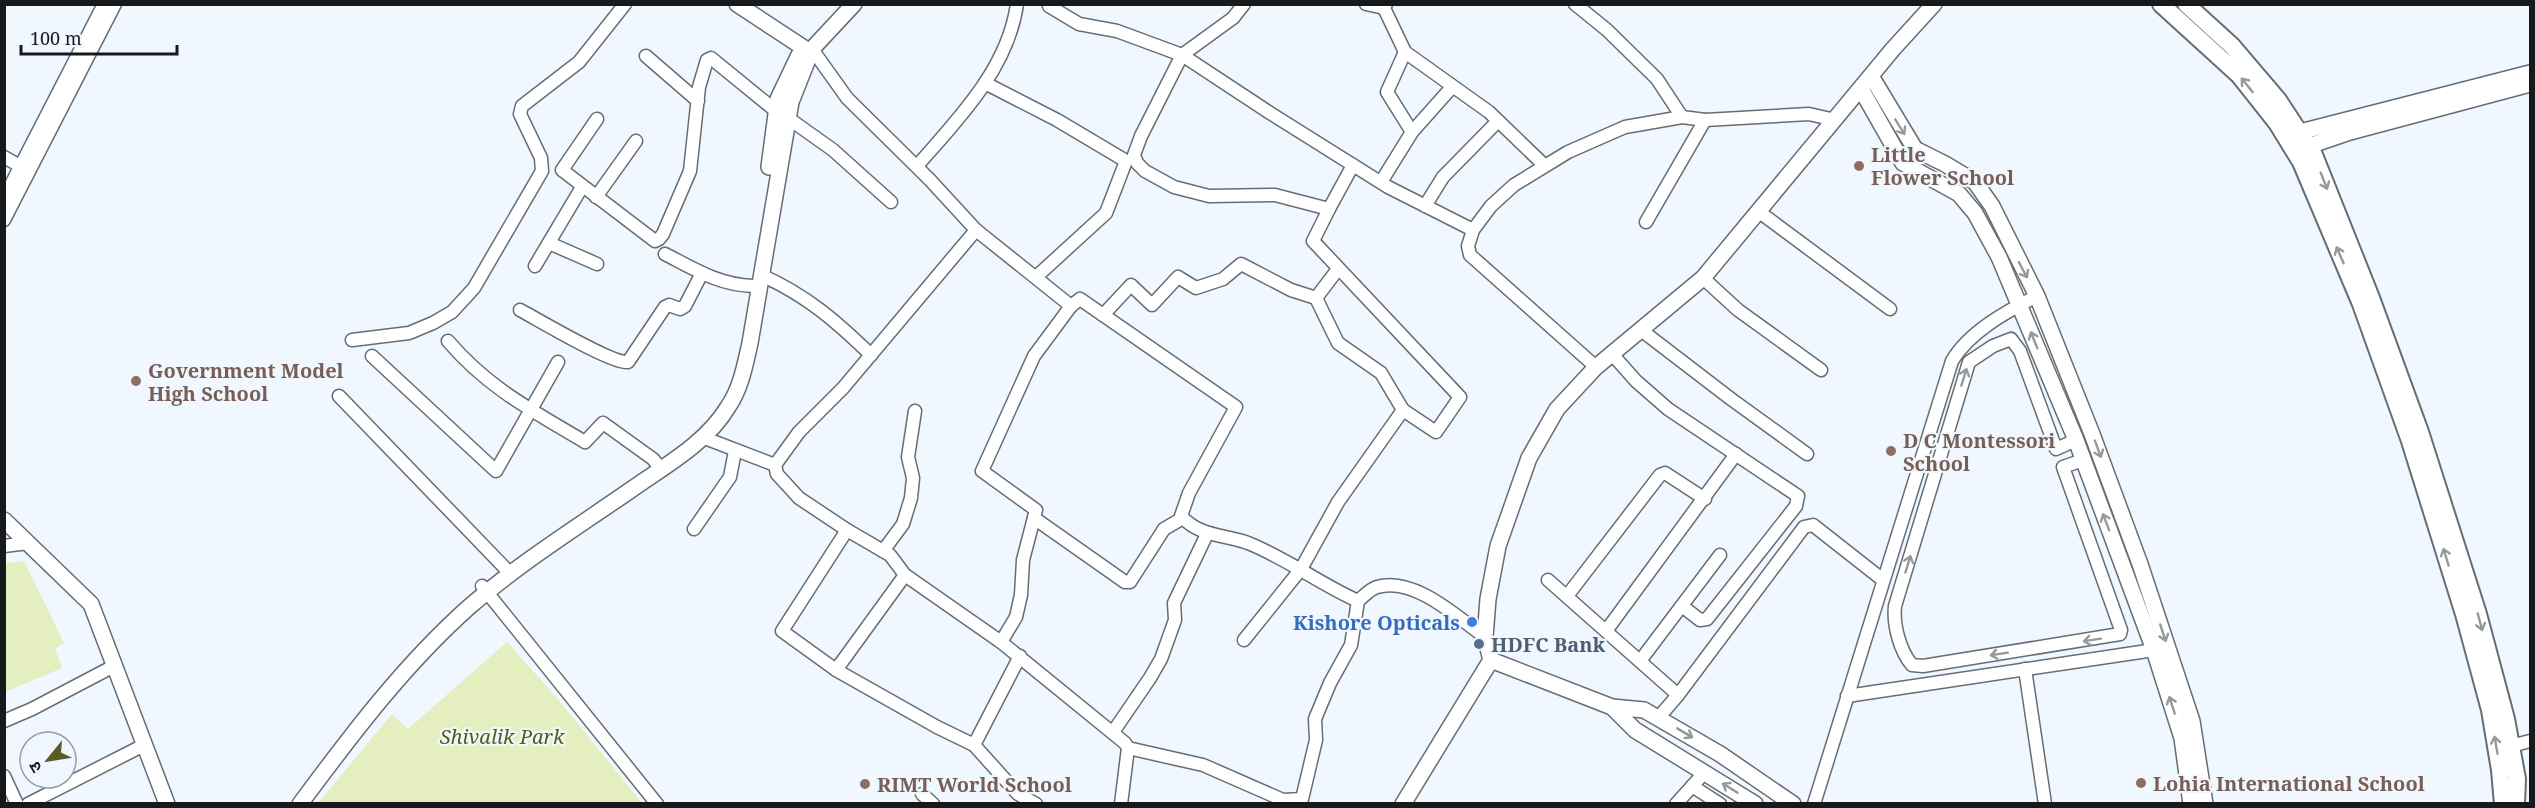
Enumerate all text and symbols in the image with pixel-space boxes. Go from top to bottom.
scale bar [21,18,177,56]
text: 100 m [30,26,82,50]
one-way arrow [2240,77,2253,93]
one-way arrow [1895,118,1907,135]
place label: Little Flower School [1871,141,2014,191]
marker: Little Flower School [1852,159,1866,173]
one-way arrow [2319,171,2330,190]
one-way arrow [2334,246,2345,264]
one-way arrow [2018,260,2029,278]
one-way arrow [2028,332,2039,350]
place label: Government Model High School [148,357,344,407]
one-way arrow [1959,368,1970,387]
marker: Government Model High School [129,374,143,388]
place label: D C Montessori School [1903,427,2055,477]
one-way arrow [2093,440,2104,458]
marker: D C Montessori School [1884,444,1898,458]
one-way arrow [2100,513,2111,531]
one-way arrow [2440,548,2451,567]
one-way arrow [1903,555,1914,574]
place label: Kishore Opticals [1293,609,1460,636]
one-way arrow [2475,612,2486,631]
marker: Kishore Opticals [1465,615,1479,629]
one-way arrow [2158,623,2169,642]
place label: HDFC Bank [1491,631,1605,658]
one-way arrow [2083,634,2103,645]
marker: HDFC Bank [1472,637,1486,651]
one-way arrow [1990,649,2009,660]
one-way arrow [2166,696,2177,715]
park label: Shivalik Park [440,723,565,750]
one-way arrow [1676,727,1693,739]
north arrow [18,730,78,790]
one-way arrow [2490,736,2501,756]
text: उ [23,757,47,777]
place label: Lohia International School [2153,770,2425,797]
place label: RIMT World School [877,771,1072,798]
marker: Lohia International School [2134,776,2148,790]
marker: RIMT World School [858,777,872,791]
one-way arrow [1722,781,1739,793]

